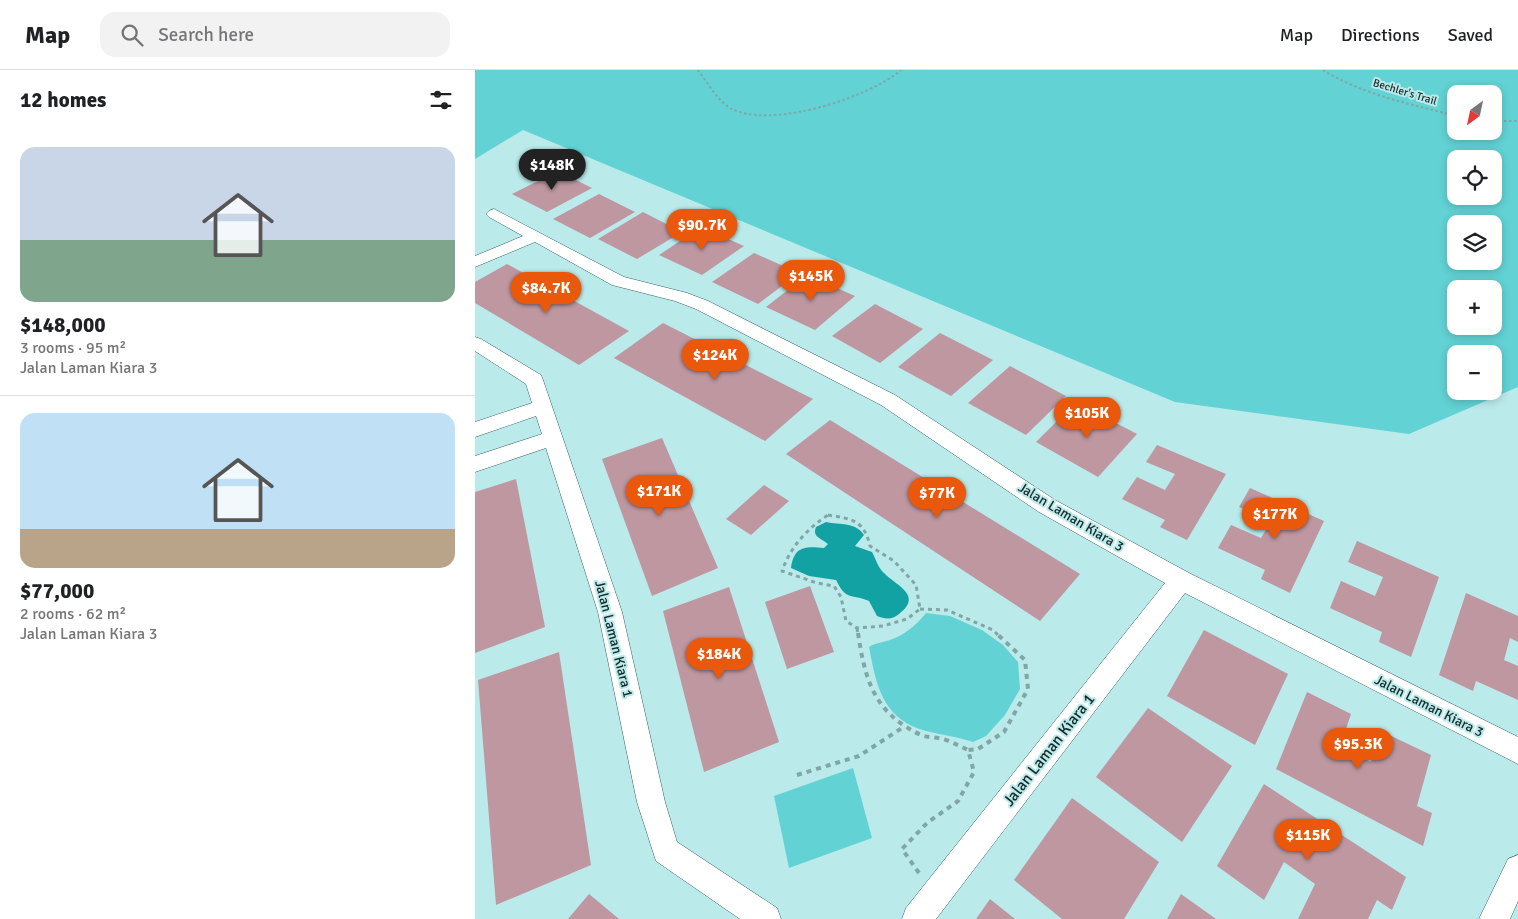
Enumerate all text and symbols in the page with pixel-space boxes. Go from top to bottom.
search box [100,12,450,57]
text: Map [25,20,70,50]
icon: search [118,21,146,49]
text: Search here [158,23,254,47]
text: Map [1280,24,1313,46]
text: Directions [1341,24,1420,46]
text: Saved [1448,24,1493,46]
street label: Bechler's Trail [1371,76,1439,108]
north arrow [1447,85,1503,140]
map controls [1447,85,1502,400]
icon: filters [427,86,455,114]
text: 12 homes [20,87,106,113]
pin: $148K [517,148,587,191]
button: locate [1447,150,1502,205]
text: $148K [530,155,574,175]
icon: home [193,180,283,270]
pin: $90.7K [661,208,743,251]
text: $90.7K [677,215,727,235]
button: layers [1447,215,1502,270]
pin: $145K [776,260,846,302]
text: $145K [789,266,833,286]
pin: $84.7K [505,272,587,314]
text: $84.7K [521,278,571,298]
button: + [1447,280,1502,335]
text: $148,000 [20,312,106,338]
text: 3 rooms · 95 m² [20,338,126,358]
pin: $124K [680,338,750,381]
text: $124K [693,345,737,365]
button: − [1447,345,1502,400]
text: Jalan Laman Kiara 3 [20,358,157,378]
pin: $105K [1052,396,1122,439]
text: $105K [1065,403,1109,423]
icon: home [193,445,283,535]
pin: $171K [624,474,694,517]
pin: $77K [907,476,967,519]
street label: Jalan Laman Kiara 3 [1015,479,1127,555]
text: $171K [637,481,681,501]
text: $77K [919,483,955,503]
pin: $177K [1240,498,1310,540]
text: $177K [1253,504,1297,524]
text: $77,000 [20,578,94,604]
street label: Jalan Laman Kiara 1 [591,579,637,699]
text: 2 rooms · 62 m² [20,604,126,624]
text: Jalan Laman Kiara 3 [20,624,157,644]
pin: $184K [684,638,754,680]
text: $184K [697,644,741,664]
street label: Jalan Laman Kiara 3 [1372,671,1486,741]
street label: Jalan Laman Kiara 1 [999,690,1099,810]
pin: $95.3K [1317,728,1399,770]
text: $95.3K [1333,734,1383,754]
pin: $115K [1273,818,1343,861]
text: $115K [1286,825,1330,845]

